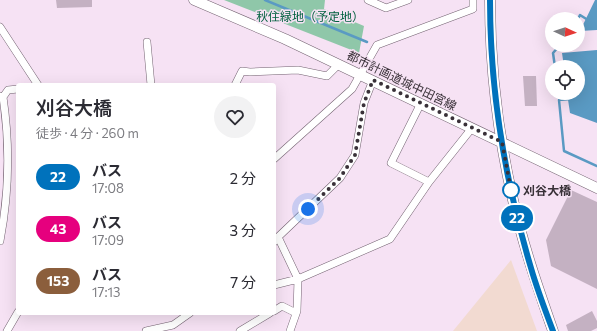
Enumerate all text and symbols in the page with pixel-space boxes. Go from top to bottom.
park label: 秋住緑地（予定地） [256,9,364,23]
north arrow [545,12,585,52]
map controls [545,12,585,100]
street label: 都市計画道城中田宮線 [345,47,459,113]
button: locate [545,60,585,100]
text: 刈谷大橋 [36,96,112,119]
button: heart [214,96,256,138]
text: 徒歩 · 4 分 · 260 m [36,125,139,141]
text: バス [92,161,122,179]
text: 22 [50,168,66,185]
text: 2 分 [230,169,256,187]
text: 17:08 [92,180,124,196]
marker: 刈谷大橋 [502,181,520,199]
place label: 刈谷大橋 [523,183,572,197]
your location [298,199,318,219]
line badge: 22 [499,205,535,231]
text: 22 [509,209,525,226]
text: バス [92,213,122,231]
text: 43 [50,220,66,237]
text: 3 分 [230,221,256,239]
text: 17:09 [92,232,124,248]
text: バス [92,265,122,283]
text: 153 [47,272,69,289]
text: 7 分 [230,273,256,291]
text: 17:13 [92,284,120,300]

